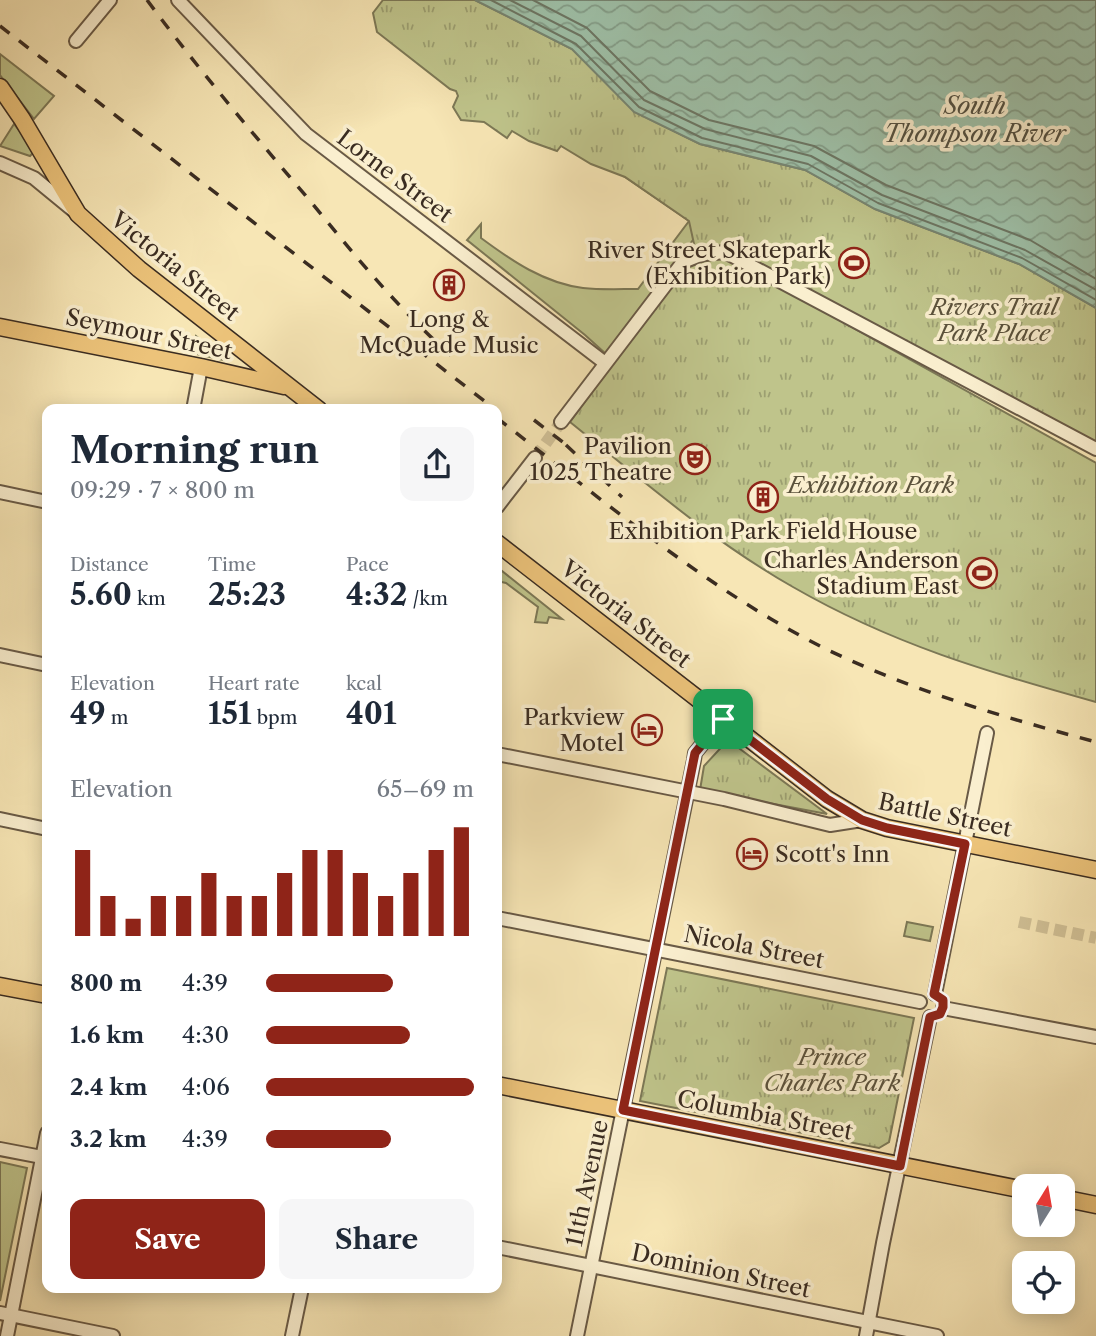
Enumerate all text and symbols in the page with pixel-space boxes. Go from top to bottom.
water label: South Thompson River [884,91,1068,148]
street label: Lorne Street [332,123,458,229]
street label: Victoria Street [104,205,245,327]
place label: River Street Skatepark (Exhibition Park) [587,236,833,290]
sports icon: River Street Skatepark (Exhibition Park) [837,246,871,280]
building icon: Long & McQuade Music [432,268,466,302]
park label: Rivers Trail Park Place [928,293,1061,347]
street label: Seymour Street [63,303,235,365]
place label: Long & McQuade Music [359,305,539,359]
text: Morning run [70,426,319,473]
button: share [400,427,474,501]
place label: Pavilion 1025 Theatre [529,432,672,486]
theatre icon: Pavilion 1025 Theatre [678,442,712,476]
park label: Exhibition Park [786,471,954,499]
text: 09:29 · 7 × 800 m [70,476,255,504]
building icon: Exhibition Park Field House [746,480,780,514]
place label: Exhibition Park Field House [608,517,918,545]
place label: Charles Anderson Stadium East [764,546,959,600]
text: Distance [70,553,149,576]
text: Time [208,553,256,576]
text: Pace [346,553,389,576]
street label: Victoria Street [554,554,697,674]
sports icon: Charles Anderson Stadium East [965,556,999,590]
text: 5.60 [70,576,132,613]
text: 25:23 [208,576,286,613]
text: 4:32 [346,576,407,613]
text: km [132,587,166,610]
text: /km [407,587,448,610]
text: Elevation [70,672,155,695]
text: Heart rate [208,672,300,695]
text: kcal [346,672,382,695]
pin [693,689,753,749]
text: 49 [70,695,106,732]
text: 151 [208,695,252,732]
text: 401 [346,695,396,732]
icon: arrive [704,700,742,738]
place label: Parkview Motel [524,703,625,757]
text: m [106,706,128,729]
text: bpm [252,706,298,729]
hotel icon: Parkview Motel [630,713,664,747]
text: Elevation [70,775,173,803]
text: 65–69 m [376,775,474,803]
street label: Battle Street [876,787,1014,843]
hotel icon: Scott's Inn [735,837,769,871]
place label: Scott's Inn [775,840,890,868]
street label: Nicola Street [682,920,826,974]
text: 800 m [70,969,142,997]
text: 4:39 [182,969,228,997]
text: 1.6 km [70,1021,144,1049]
text: 4:30 [182,1021,229,1049]
park label: Prince Charles Park [764,1043,900,1097]
text: 2.4 km [70,1073,147,1101]
text: 4:06 [182,1073,230,1101]
street label: Columbia Street [675,1084,855,1146]
street label: 11th Avenue [560,1117,614,1249]
text: 3.2 km [70,1125,147,1153]
text: 4:39 [182,1125,228,1153]
north arrow [1012,1174,1074,1237]
map controls [1012,1174,1075,1314]
button: Save [70,1199,265,1279]
button: Share [279,1199,474,1279]
street label: Dominion Street [629,1238,813,1304]
button: locate [1012,1251,1075,1314]

